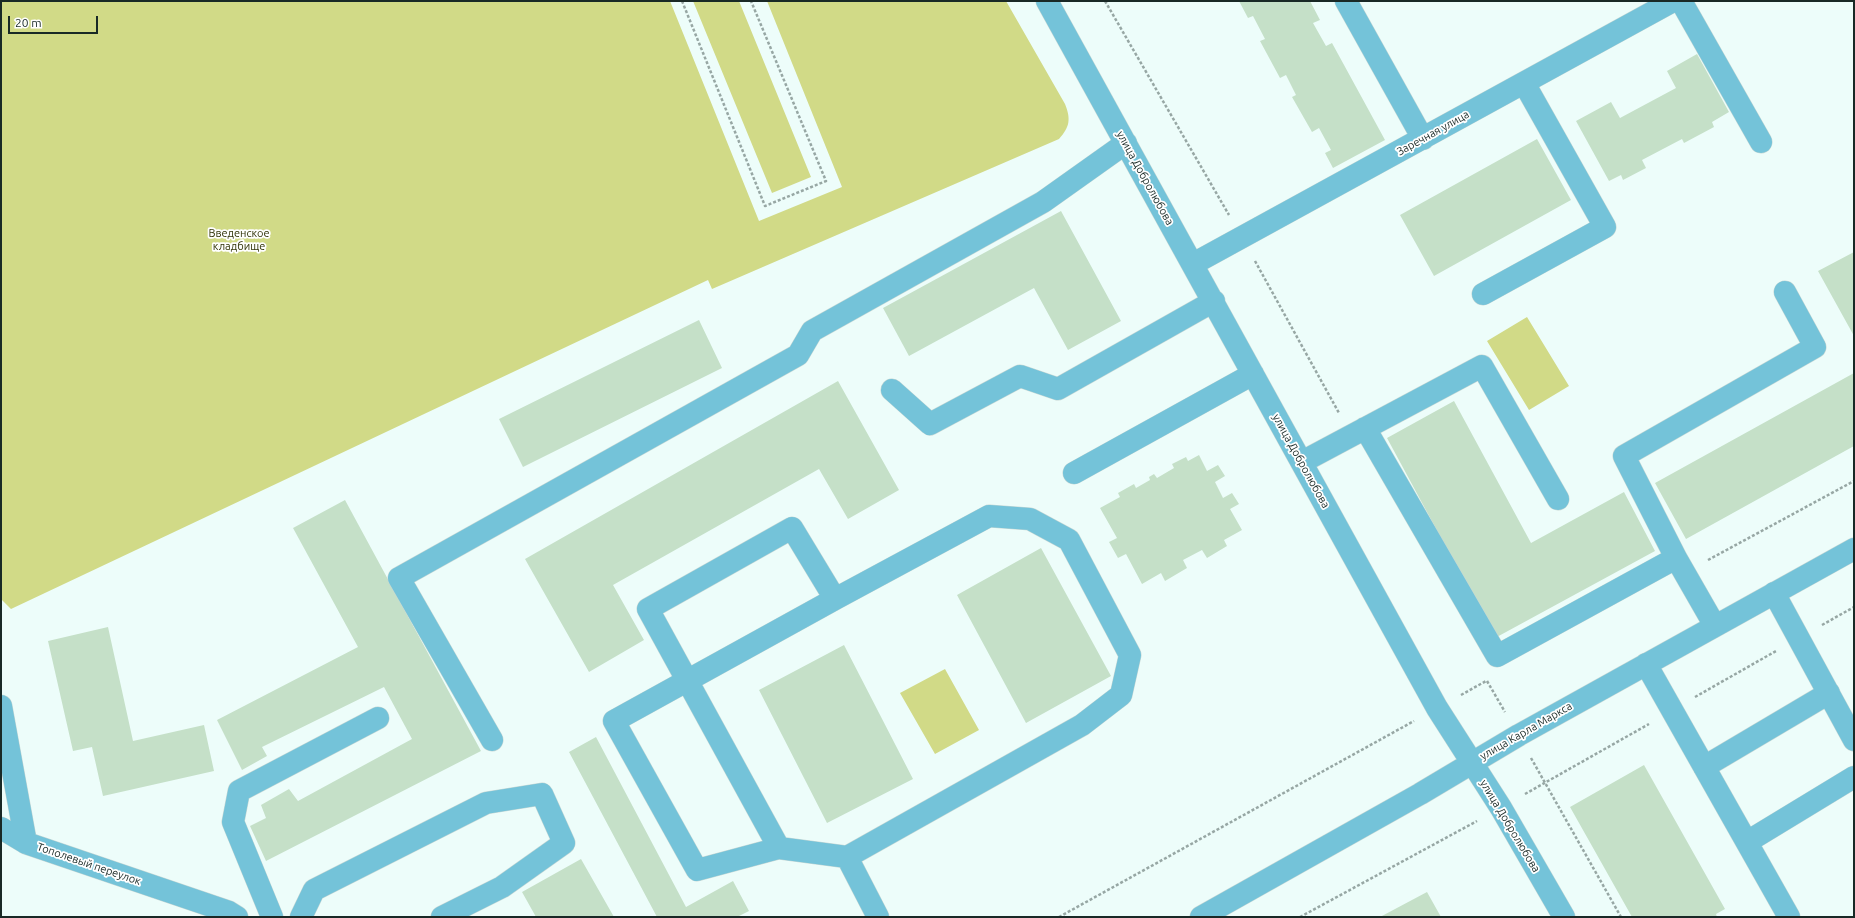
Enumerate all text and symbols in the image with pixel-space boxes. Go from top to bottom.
scale bar [10,8,100,34]
text: 20 m [15,16,42,29]
street label: Заречная улица [1395,108,1471,158]
street label: улица Добролюбова [1114,129,1176,227]
park label: Введенское кладбище [208,226,270,252]
street label: улица Добролюбова [1270,412,1332,510]
street label: улица Карла Маркса [1478,699,1574,763]
street label: улица Добролюбова [1477,777,1543,875]
street label: Тополевый переулок [35,840,143,888]

